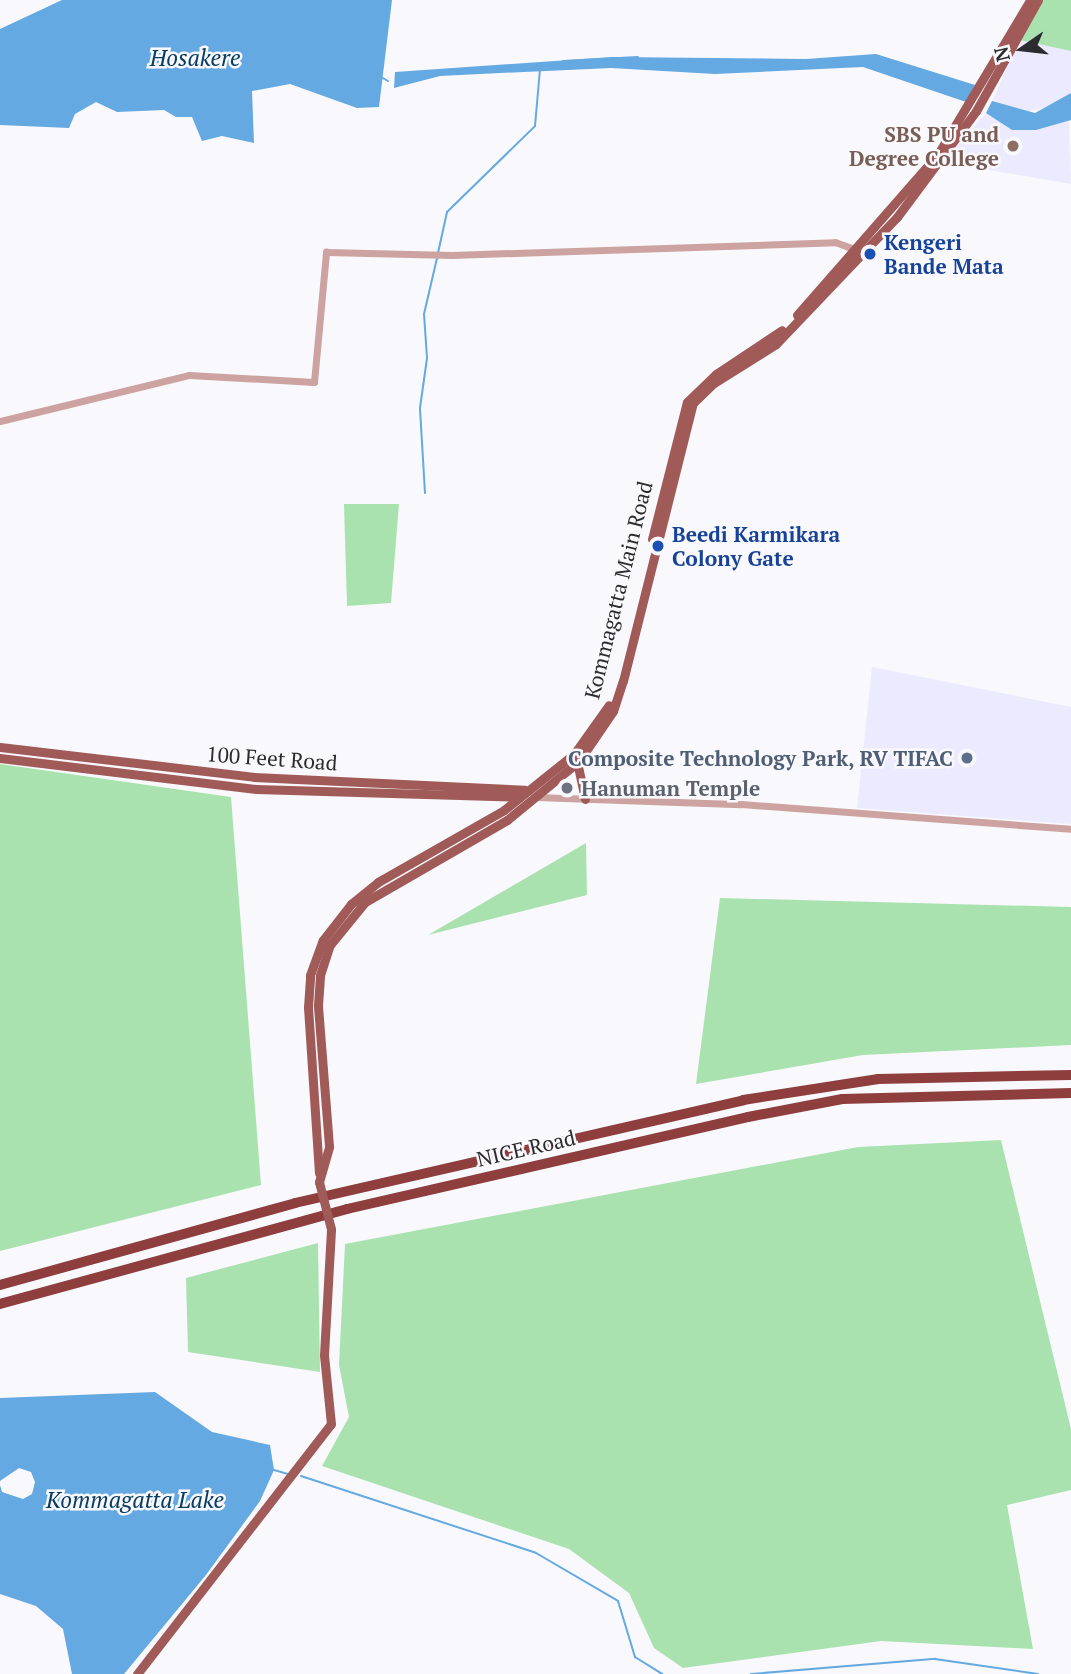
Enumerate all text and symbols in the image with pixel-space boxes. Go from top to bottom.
north arrow [987,14,1057,84]
water label: Hosakere [150,44,240,72]
text: N [987,44,1015,64]
place label: SBS PU and Degree College [849,121,999,171]
marker: SBS PU and Degree College [1005,138,1021,154]
place label: Kengeri Bande Mata [884,229,1004,279]
marker: Kengeri Bande Mata [862,246,878,262]
street label: Kommagatta Main Road [579,479,657,701]
place label: Beedi Karmikara Colony Gate [672,521,840,571]
marker: Beedi Karmikara Colony Gate [650,538,666,554]
street label: 100 Feet Road [206,741,338,775]
place label: Composite Technology Park, RV TIFAC [567,745,953,771]
marker: Composite Technology Park, RV TIFAC [959,750,975,766]
place label: Hanuman Temple [581,775,760,801]
marker: Hanuman Temple [559,780,575,796]
street label: NICE Road [474,1124,578,1172]
water label: Kommagatta Lake [46,1486,224,1514]

